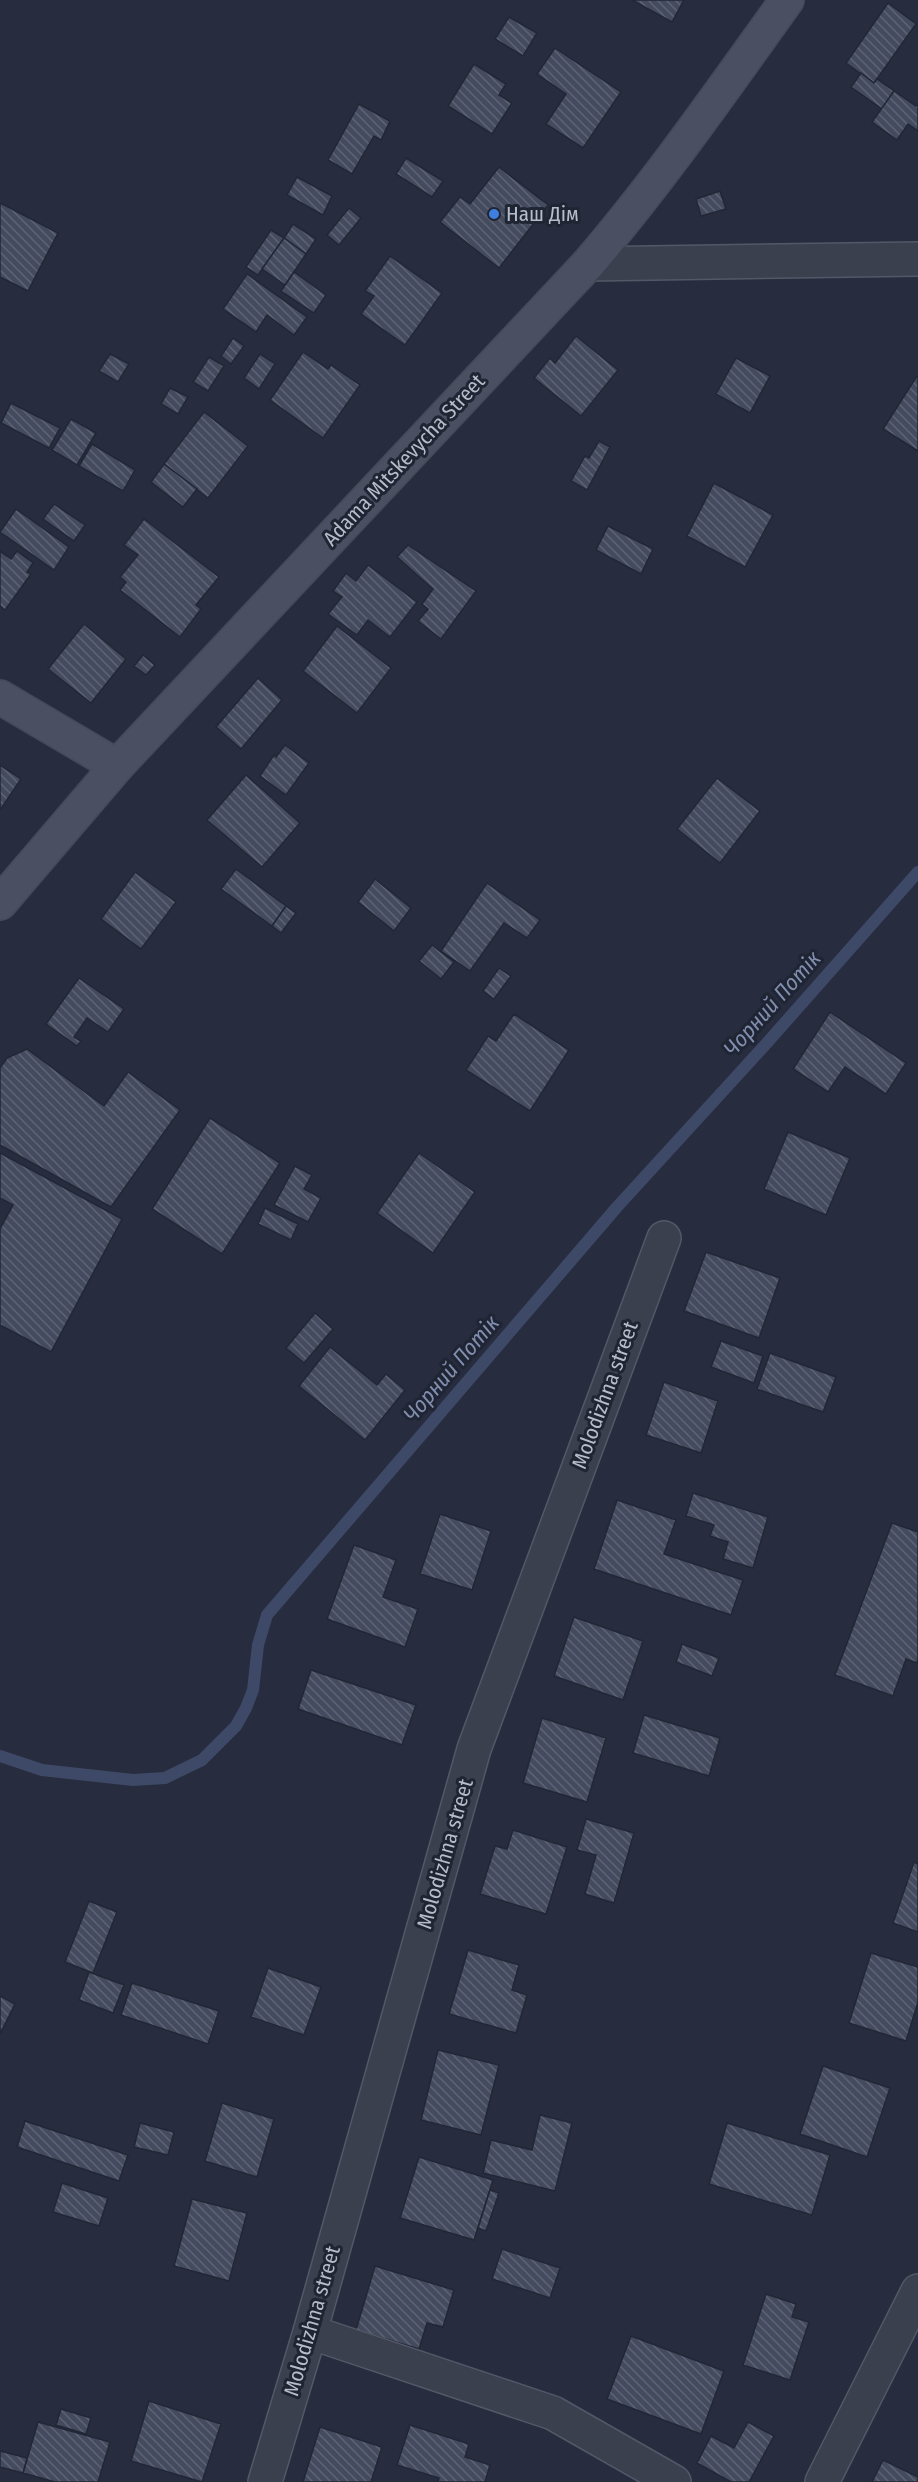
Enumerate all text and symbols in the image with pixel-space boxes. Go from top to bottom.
place label: Наш Дім [506,201,579,227]
marker: Наш Дім [487,207,501,221]
street label: Adama Mitskevycha Street [318,369,490,551]
water label: Чорний Потік [718,945,827,1062]
water label: Чорний Потік [398,1309,505,1427]
street label: Molodizhna street [566,1318,644,1472]
street label: Molodizhna street [411,1776,479,1932]
street label: Molodizhna street [278,2243,346,2399]

